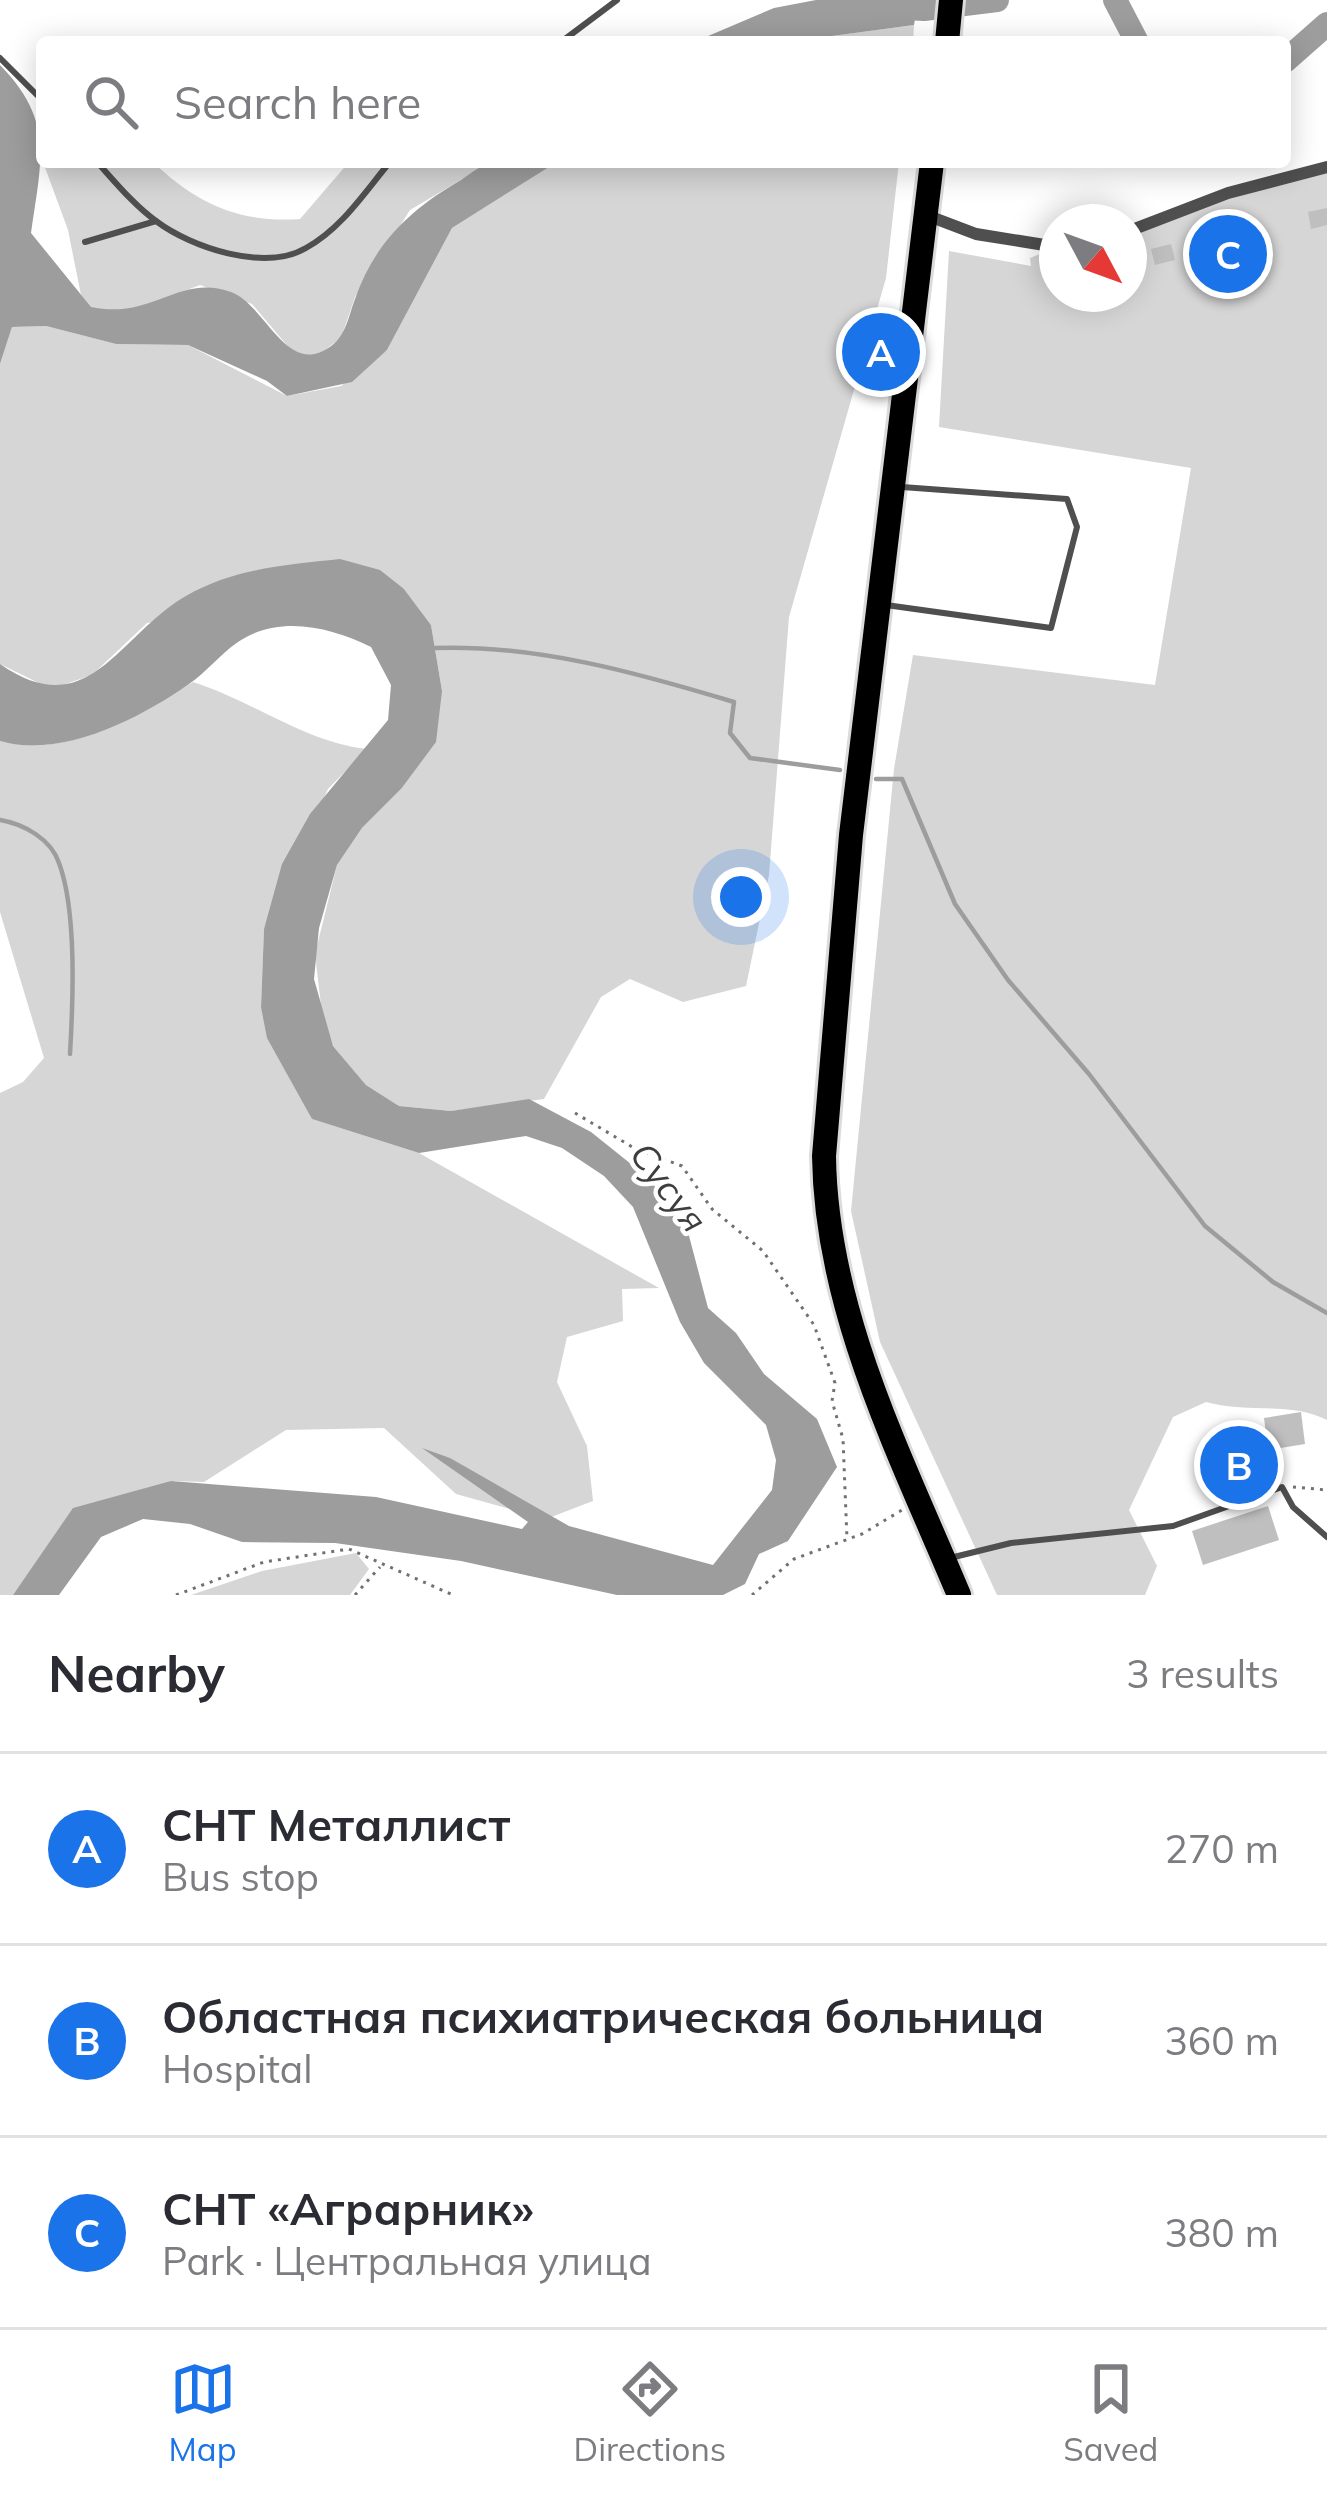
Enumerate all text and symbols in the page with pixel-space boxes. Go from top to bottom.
search box [36,36,1291,168]
icon: search [78,69,144,135]
text: Search here [174,74,421,130]
north arrow [1039,204,1147,312]
pin: C [1189,209,1267,299]
pin: A [842,307,920,397]
your location [711,867,771,927]
water label: Сусуя [621,1133,718,1240]
pin: B [1200,1420,1278,1510]
text: Nearby [48,1641,225,1705]
text: 3 results [1126,1649,1279,1698]
text: СНТ Металлист [162,1796,510,1852]
text: A [72,1824,102,1873]
text: 270 m [1164,1824,1279,1873]
text: Bus stop [162,1852,319,1901]
text: Областная психиатрическая больница [162,1988,1044,2044]
text: B [74,2016,100,2065]
text: 360 m [1164,2016,1279,2065]
text: Hospital [162,2044,313,2093]
text: СНТ «Аграрник» [162,2180,534,2236]
text: C [74,2208,100,2257]
text: 380 m [1164,2208,1279,2257]
text: Park · Центральная улица [162,2236,652,2285]
tab: Map [169,2356,236,2469]
tab: Directions [574,2356,726,2469]
tab: Saved [1063,2356,1158,2469]

